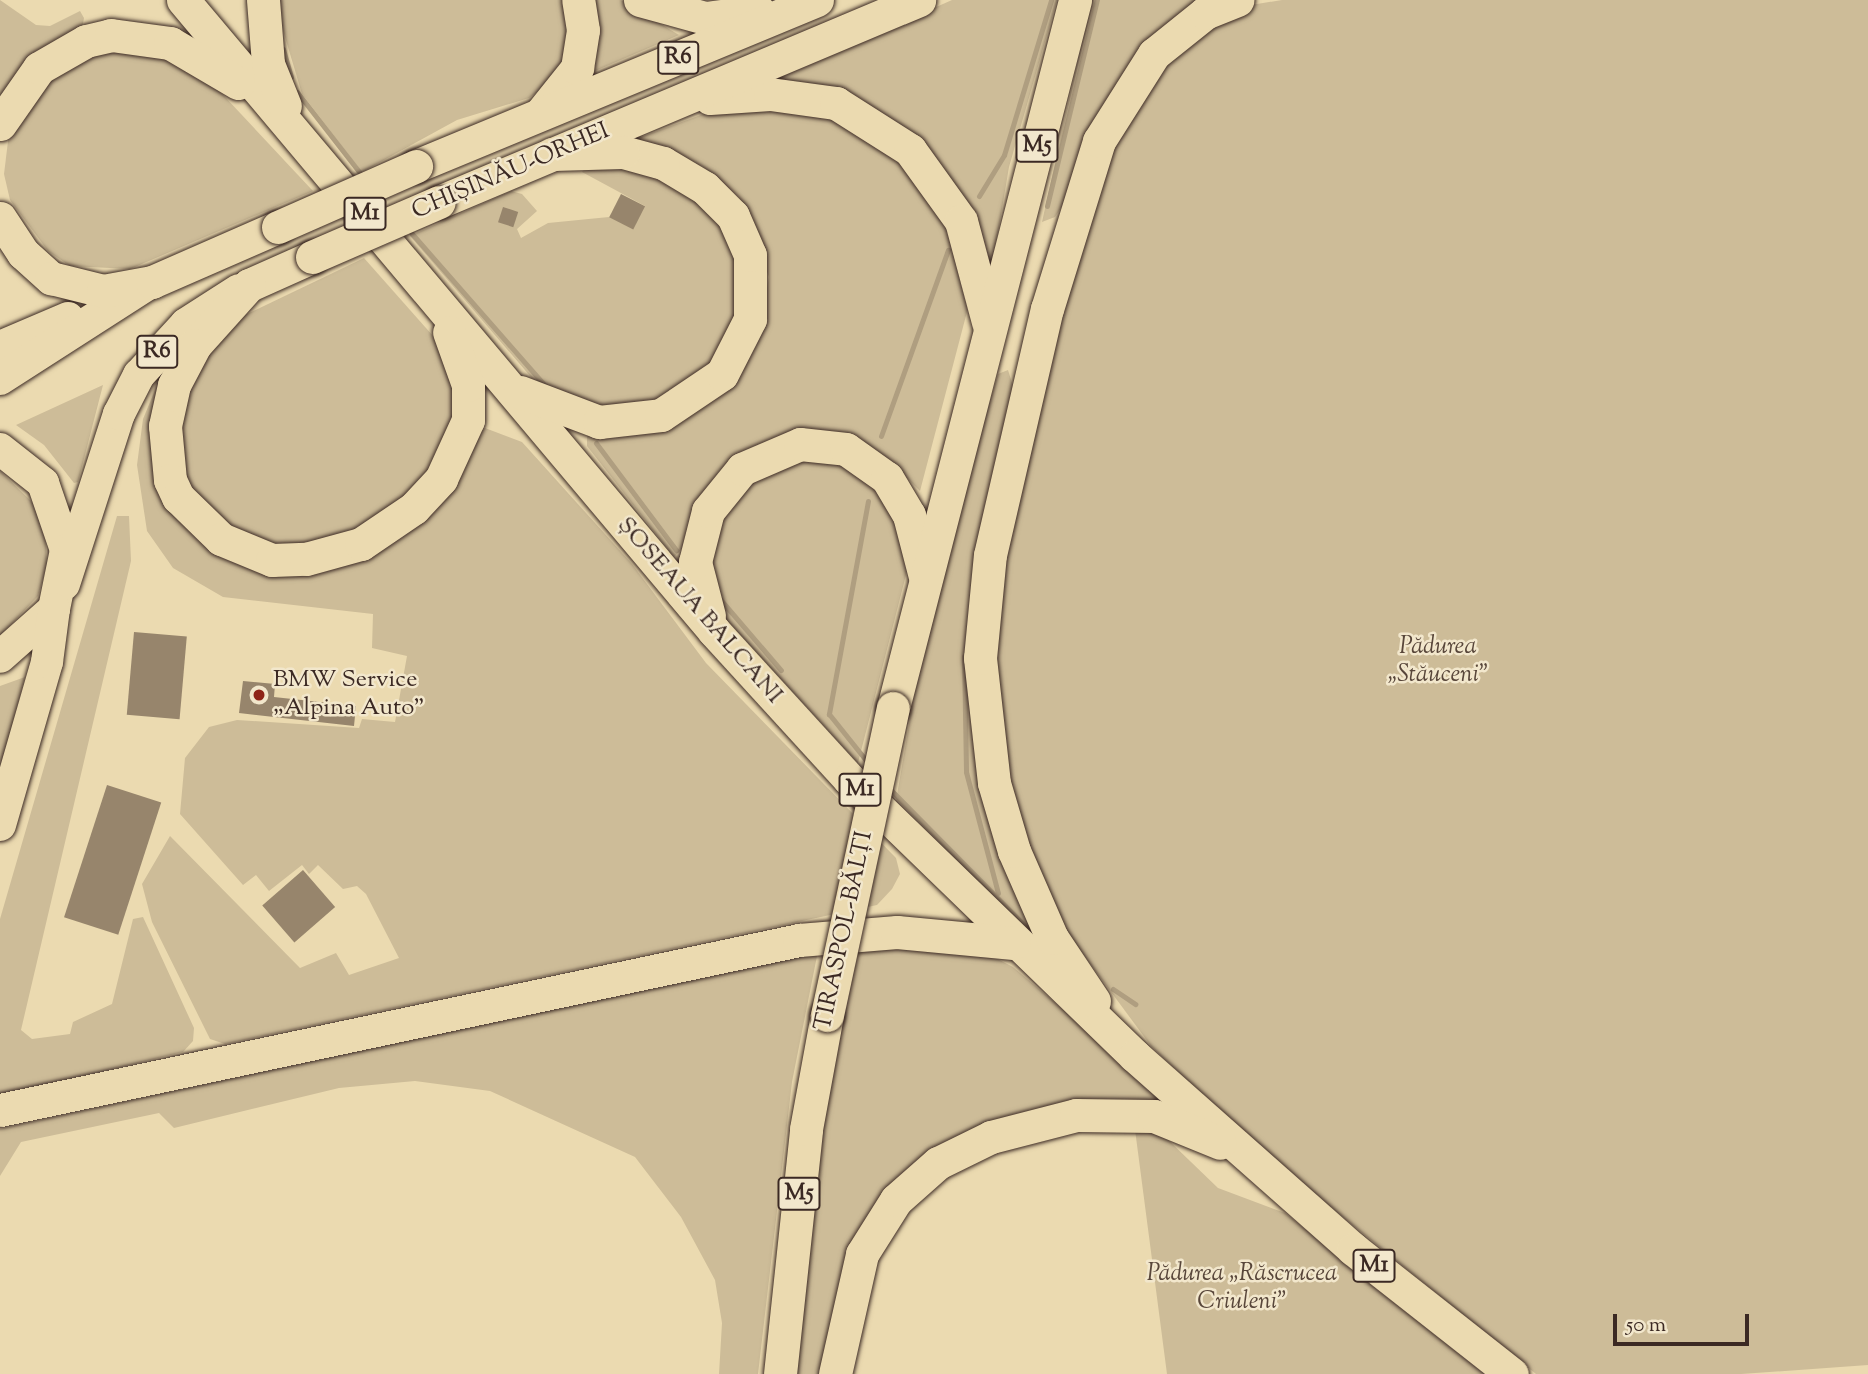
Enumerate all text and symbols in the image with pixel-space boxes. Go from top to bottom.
road number: R6 [657,39,699,78]
street label: CHIȘINĂU-ORHEI [408,117,614,227]
road number: M5 [1014,127,1060,166]
road number: M1 [342,195,388,234]
road number: R6 [136,332,178,372]
street label: ȘOSEAUA BALCANI [610,512,788,710]
park label: Pădurea „Stăuceni” [1387,634,1489,690]
place label: BMW Service „Alpina Auto” [273,667,425,723]
marker: BMW Service „Alpina Auto” [251,687,267,703]
road number: M1 [837,770,883,810]
street label: TIRASPOL-BĂLȚI [810,829,880,1033]
road number: M5 [776,1175,822,1214]
road number: M1 [1351,1246,1397,1286]
park label: Pădurea „Răscrucea Criuleni” [1147,1261,1337,1317]
scale bar [1616,1300,1752,1344]
text: 50 m [1626,1311,1666,1341]

